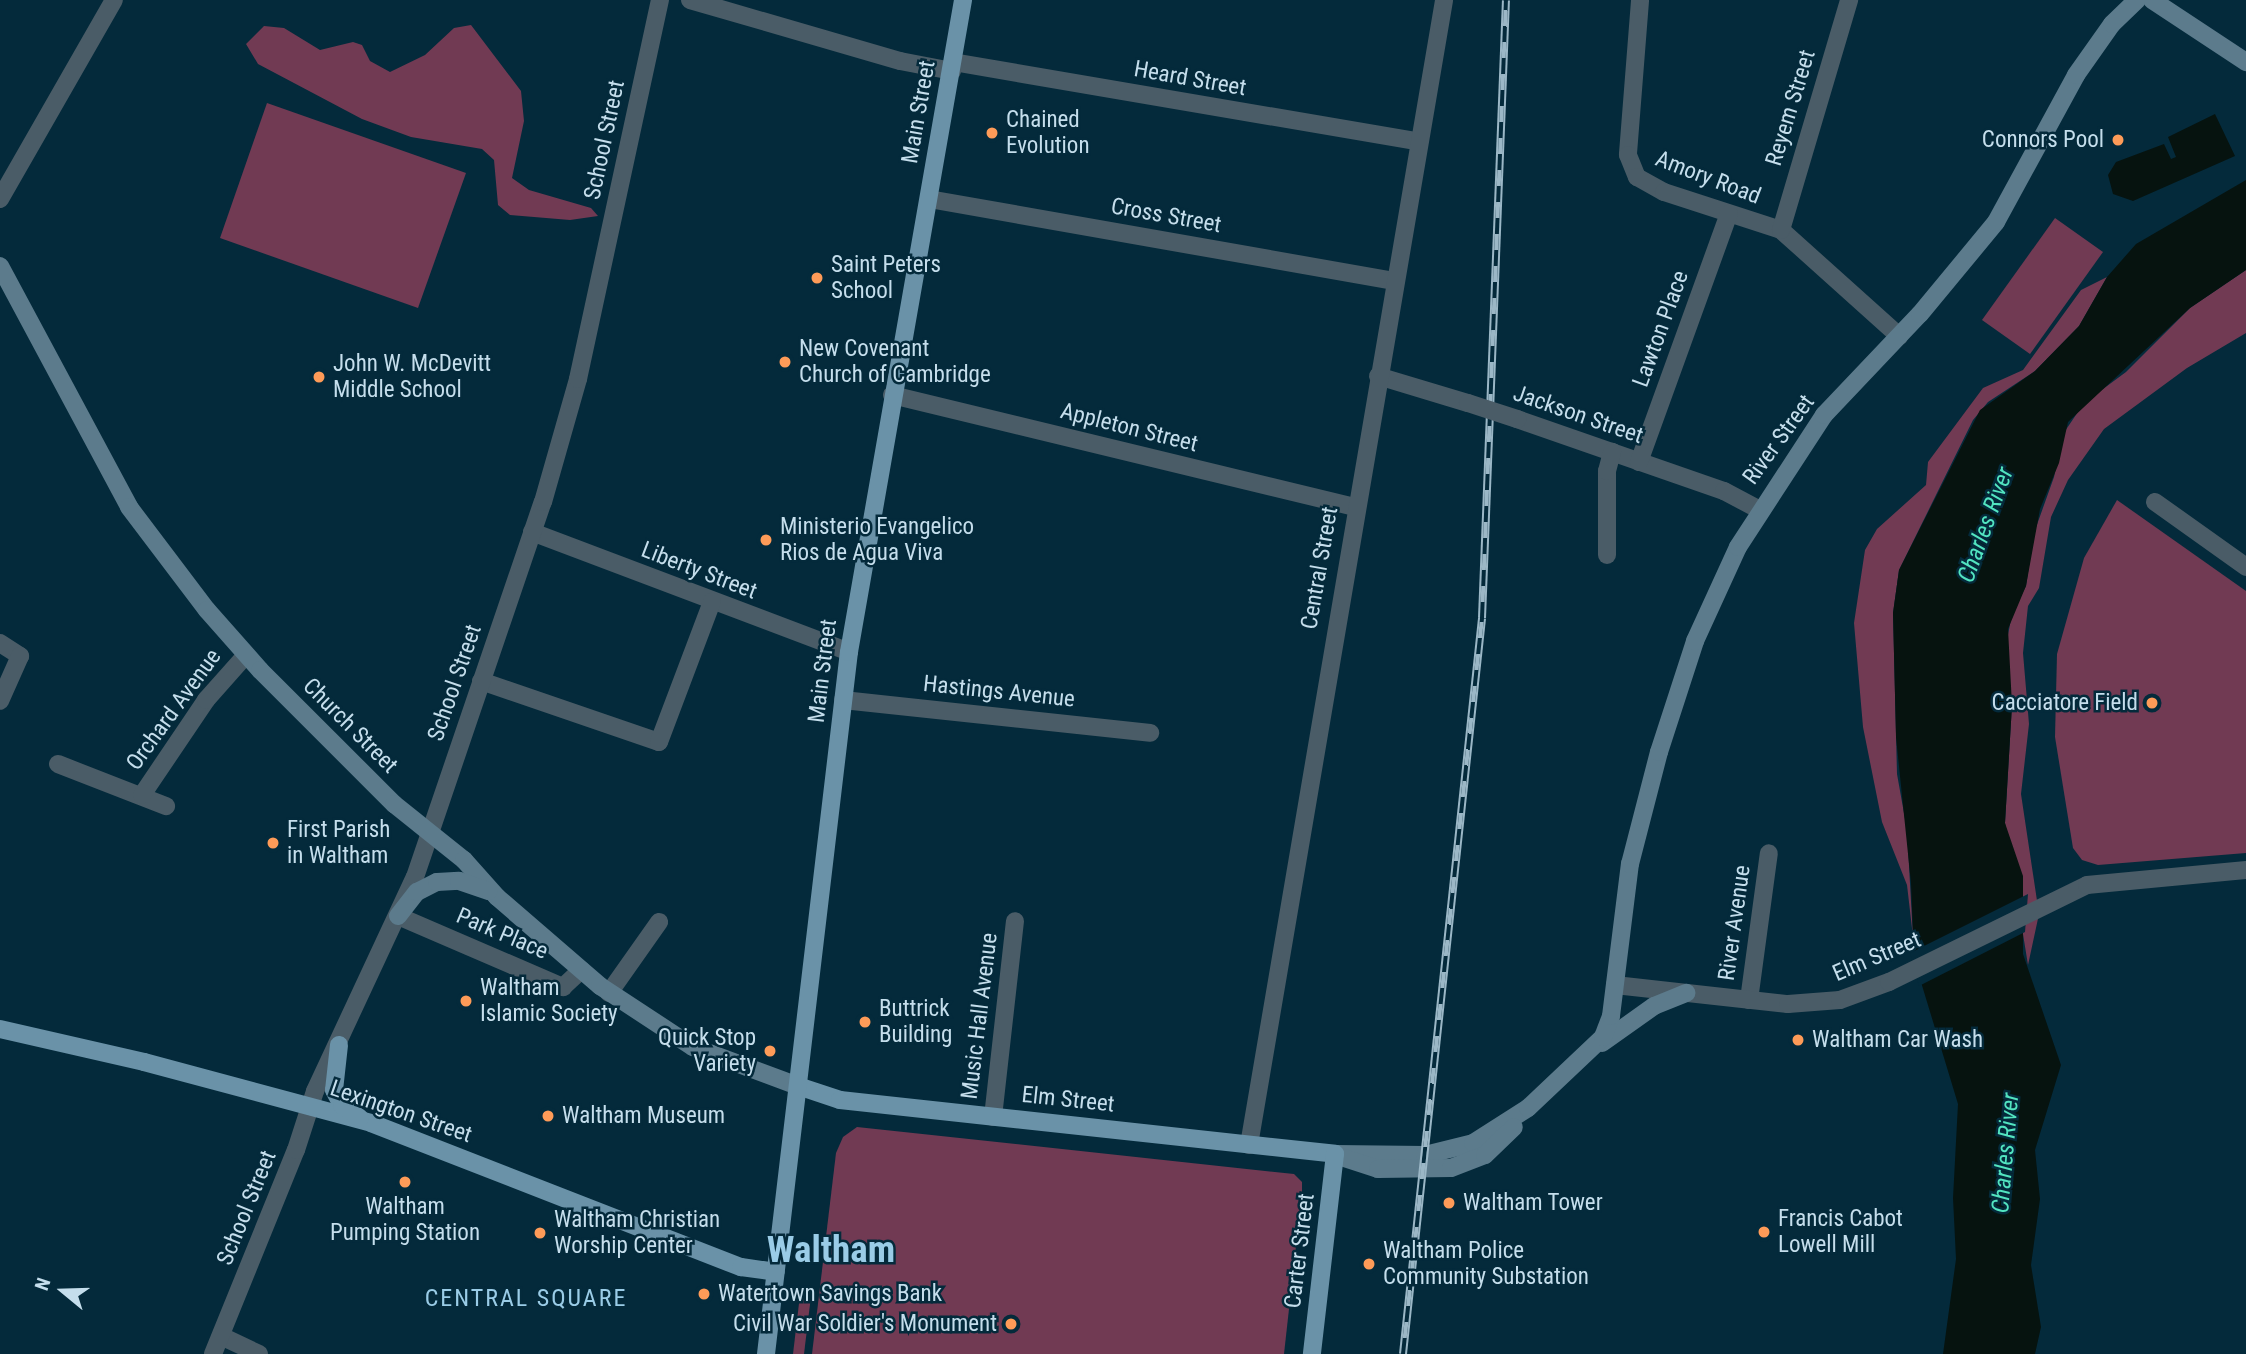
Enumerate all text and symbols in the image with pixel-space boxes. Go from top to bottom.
street label: Reyem Street [1760,47,1822,169]
street label: Heard Street [1132,56,1248,102]
street label: Main Street [896,58,942,166]
street label: School Street [579,78,631,202]
place label: Chained Evolution [1006,106,1090,160]
marker: Chained Evolution [984,125,1000,141]
place label: Connors Pool [1982,126,2104,154]
marker: Connors Pool [2110,132,2126,148]
street label: Amory Road [1652,145,1764,211]
street label: Cross Street [1109,193,1223,239]
place label: Saint Peters School [831,251,941,305]
street label: Lawton Place [1627,267,1695,391]
marker: Saint Peters School [809,270,825,286]
place label: New Covenant Church of Cambridge [799,335,991,389]
place label: John W. McDevitt Middle School [333,350,491,404]
marker: New Covenant Church of Cambridge [777,354,793,370]
marker: John W. McDevitt Middle School [311,369,327,385]
street label: Jackson Street [1509,380,1647,450]
street label: River Street [1737,390,1821,490]
street label: Appleton Street [1058,398,1200,458]
water label: Charles River [1952,463,2020,587]
street label: Central Street [1296,505,1344,631]
place label: Ministerio Evangelico Rios de Agua Viva [780,513,974,567]
marker: Ministerio Evangelico Rios de Agua Viva [758,532,774,548]
street label: Liberty Street [637,536,761,606]
street label: Main Street [803,618,843,724]
street label: School Street [422,621,488,745]
street label: Orchard Avenue [121,644,227,776]
street label: Hastings Avenue [922,670,1076,714]
street label: Church Street [297,673,403,779]
place label: Cacciatore Field [1992,689,2138,717]
marker: Cacciatore Field [2144,695,2160,711]
place label: First Parish in Waltham [287,816,390,870]
marker: First Parish in Waltham [265,835,281,851]
street label: River Avenue [1713,863,1757,983]
street label: Park Place [452,902,552,966]
street label: Elm Street [1829,926,1925,988]
street label: Music Hall Avenue [956,931,1004,1101]
place label: Waltham Islamic Society [480,974,618,1028]
marker: Waltham Islamic Society [458,993,474,1009]
place label: Buttrick Building [879,995,952,1049]
marker: Buttrick Building [857,1014,873,1030]
place label: Quick Stop Variety [658,1024,756,1078]
place label: Waltham Car Wash [1812,1026,1983,1054]
marker: Waltham Car Wash [1790,1032,1806,1048]
marker: Quick Stop Variety [762,1043,778,1059]
street label: Lexington Street [327,1075,475,1149]
street label: Elm Street [1020,1081,1116,1119]
water label: Charles River [1986,1092,2026,1214]
place label: Waltham Museum [562,1102,725,1130]
marker: Waltham Museum [540,1108,556,1124]
street label: School Street [212,1147,282,1269]
marker: Waltham Pumping Station [397,1174,413,1190]
place label: Waltham Tower [1463,1189,1603,1217]
street label: Carter Street [1279,1192,1321,1310]
place label: Waltham Pumping Station [330,1193,480,1247]
marker: Waltham Tower [1441,1195,1457,1211]
place label: Francis Cabot Lowell Mill [1778,1205,1903,1259]
place label: Waltham Christian Worship Center [554,1206,720,1260]
marker: Francis Cabot Lowell Mill [1756,1224,1772,1240]
marker: Waltham Christian Worship Center [532,1225,548,1241]
district label: Waltham [767,1228,895,1272]
place label: Waltham Police Community Substation [1383,1237,1589,1291]
north arrow [28,1256,98,1326]
marker: Waltham Police Community Substation [1361,1256,1377,1272]
text: N [30,1275,55,1293]
place label: Watertown Savings Bank [718,1280,942,1308]
district label: CENTRAL SQUARE [426,1285,626,1313]
marker: Watertown Savings Bank [696,1286,712,1302]
place label: Civil War Soldier's Monument [733,1310,997,1338]
marker: Civil War Soldier's Monument [1003,1316,1019,1332]

